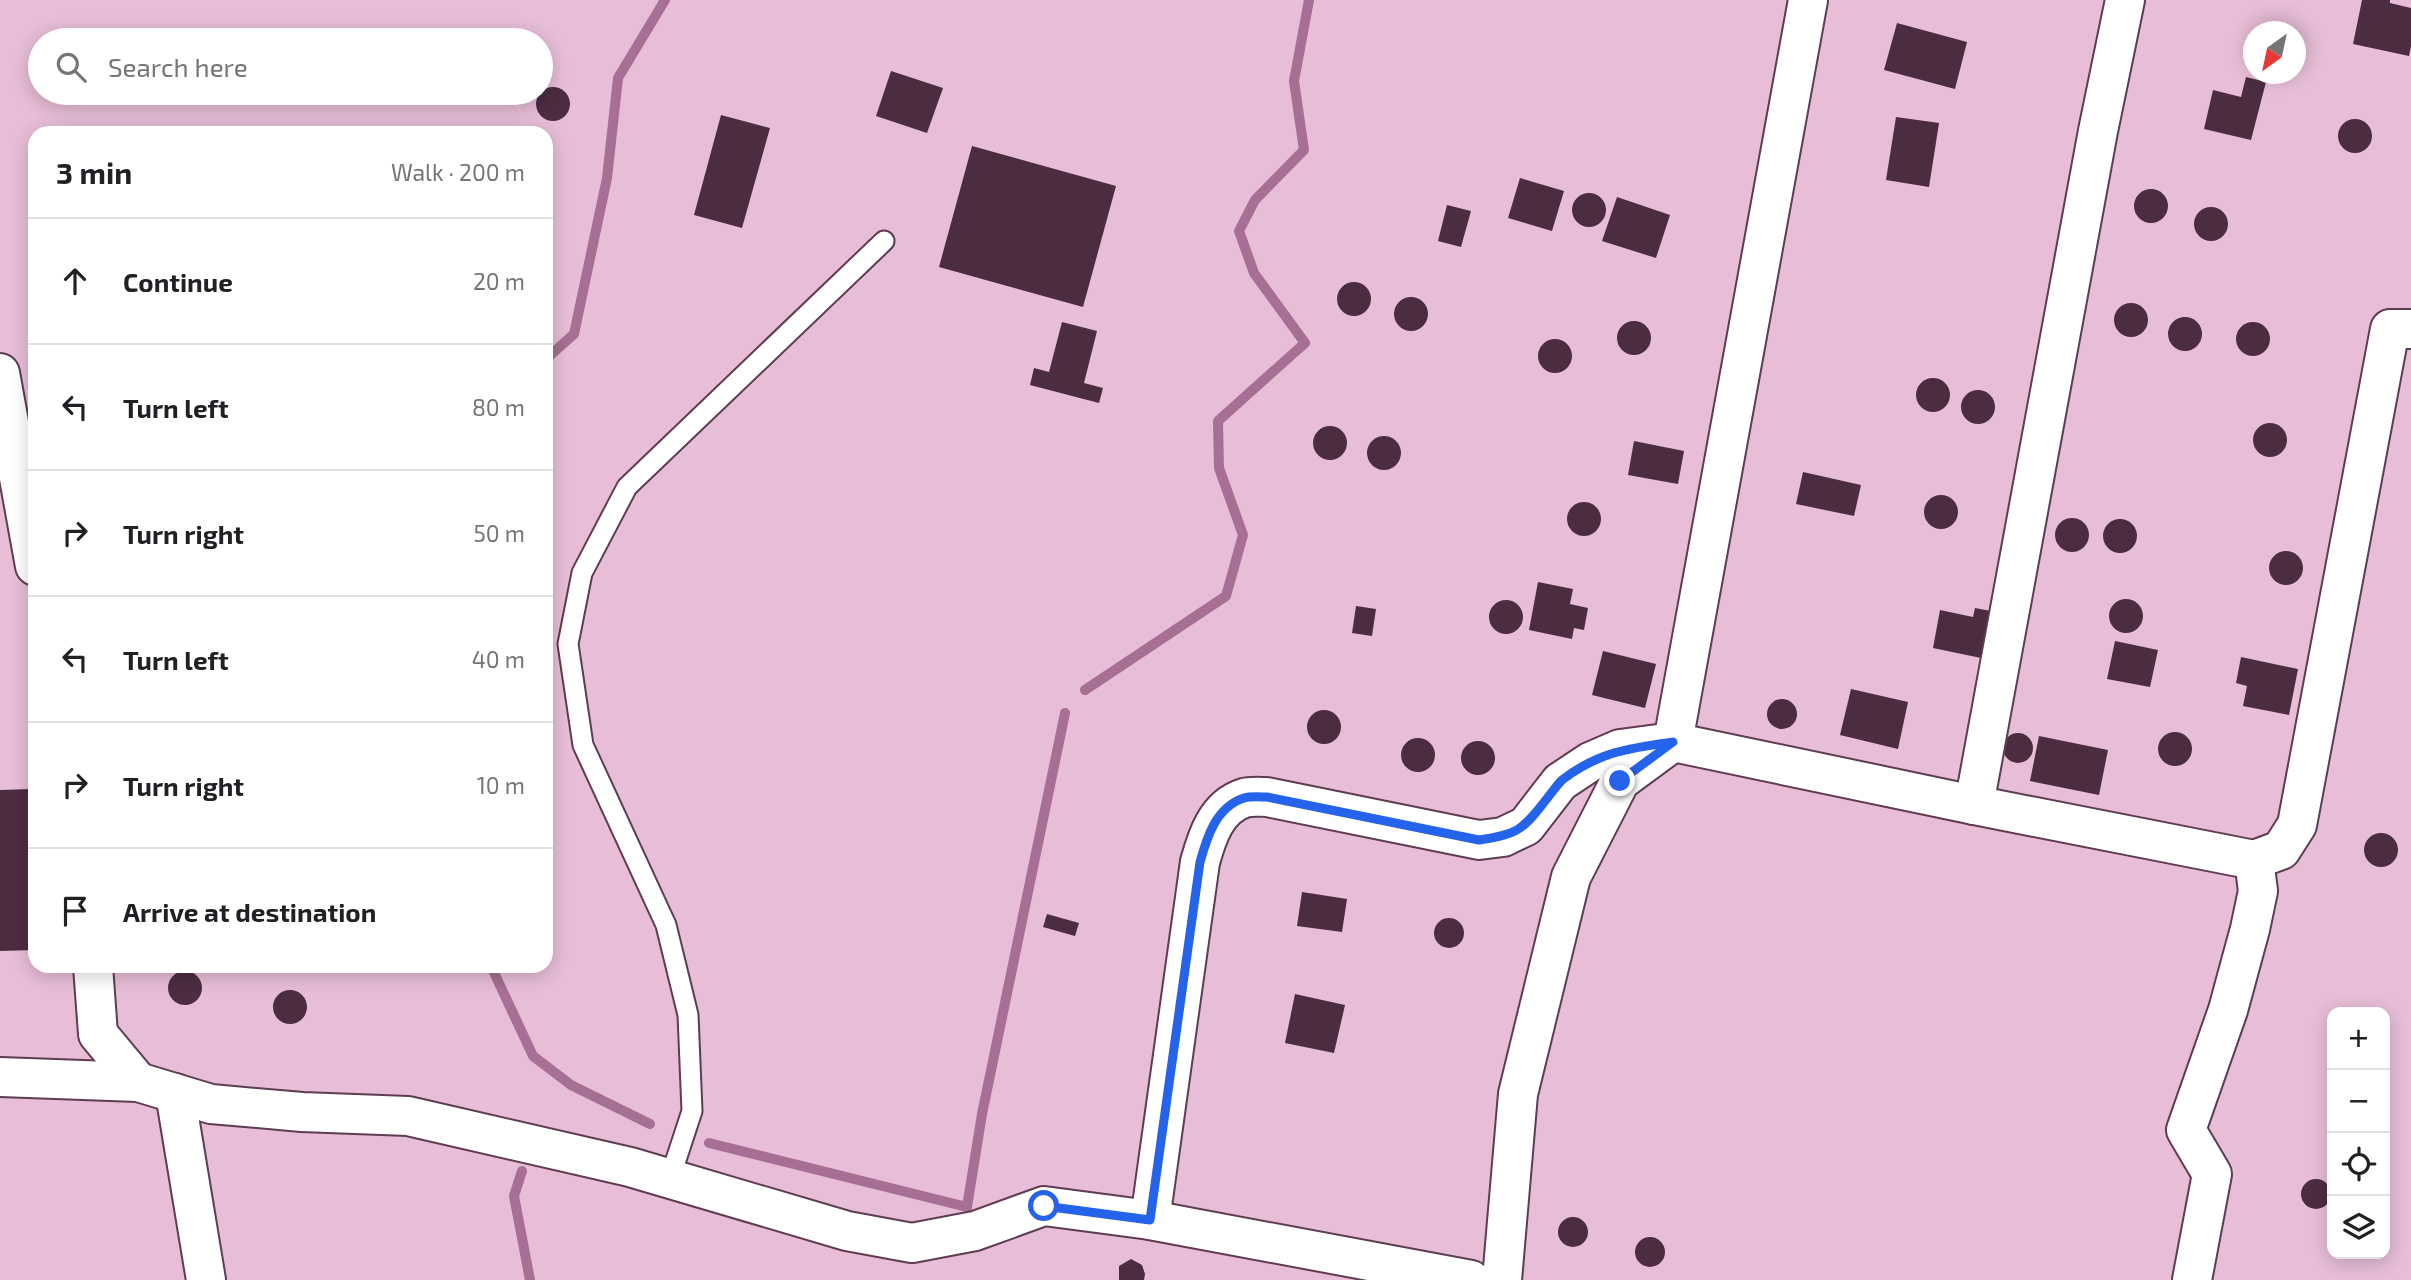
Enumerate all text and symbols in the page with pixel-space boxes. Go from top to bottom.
north arrow [2243,21,2306,84]
search box [28,28,553,105]
icon: search [52,48,90,86]
text: Search here [108,51,248,82]
text: 3 min [56,154,132,190]
text: Walk · 200 m [391,158,525,186]
icon: ahead [56,262,94,300]
text: Continue [123,266,233,297]
text: 20 m [473,267,525,295]
icon: left [56,388,94,426]
text: Turn left [123,392,229,423]
text: 80 m [472,393,525,421]
icon: right [56,514,94,552]
text: Turn right [123,518,244,549]
text: 50 m [474,519,525,547]
icon: left [56,640,94,678]
text: Turn left [123,644,229,675]
text: 40 m [472,645,525,673]
route end [1604,765,1635,796]
icon: right [56,766,94,804]
text: Turn right [123,770,244,801]
text: 10 m [477,771,525,799]
icon: arrive [56,892,94,930]
text: Arrive at destination [123,896,376,927]
map controls [2327,1007,2390,1259]
button: + [2327,1007,2390,1070]
button: − [2327,1070,2390,1133]
button: locate [2327,1133,2390,1196]
route start [1028,1190,1059,1221]
button: layers [2327,1196,2390,1259]

